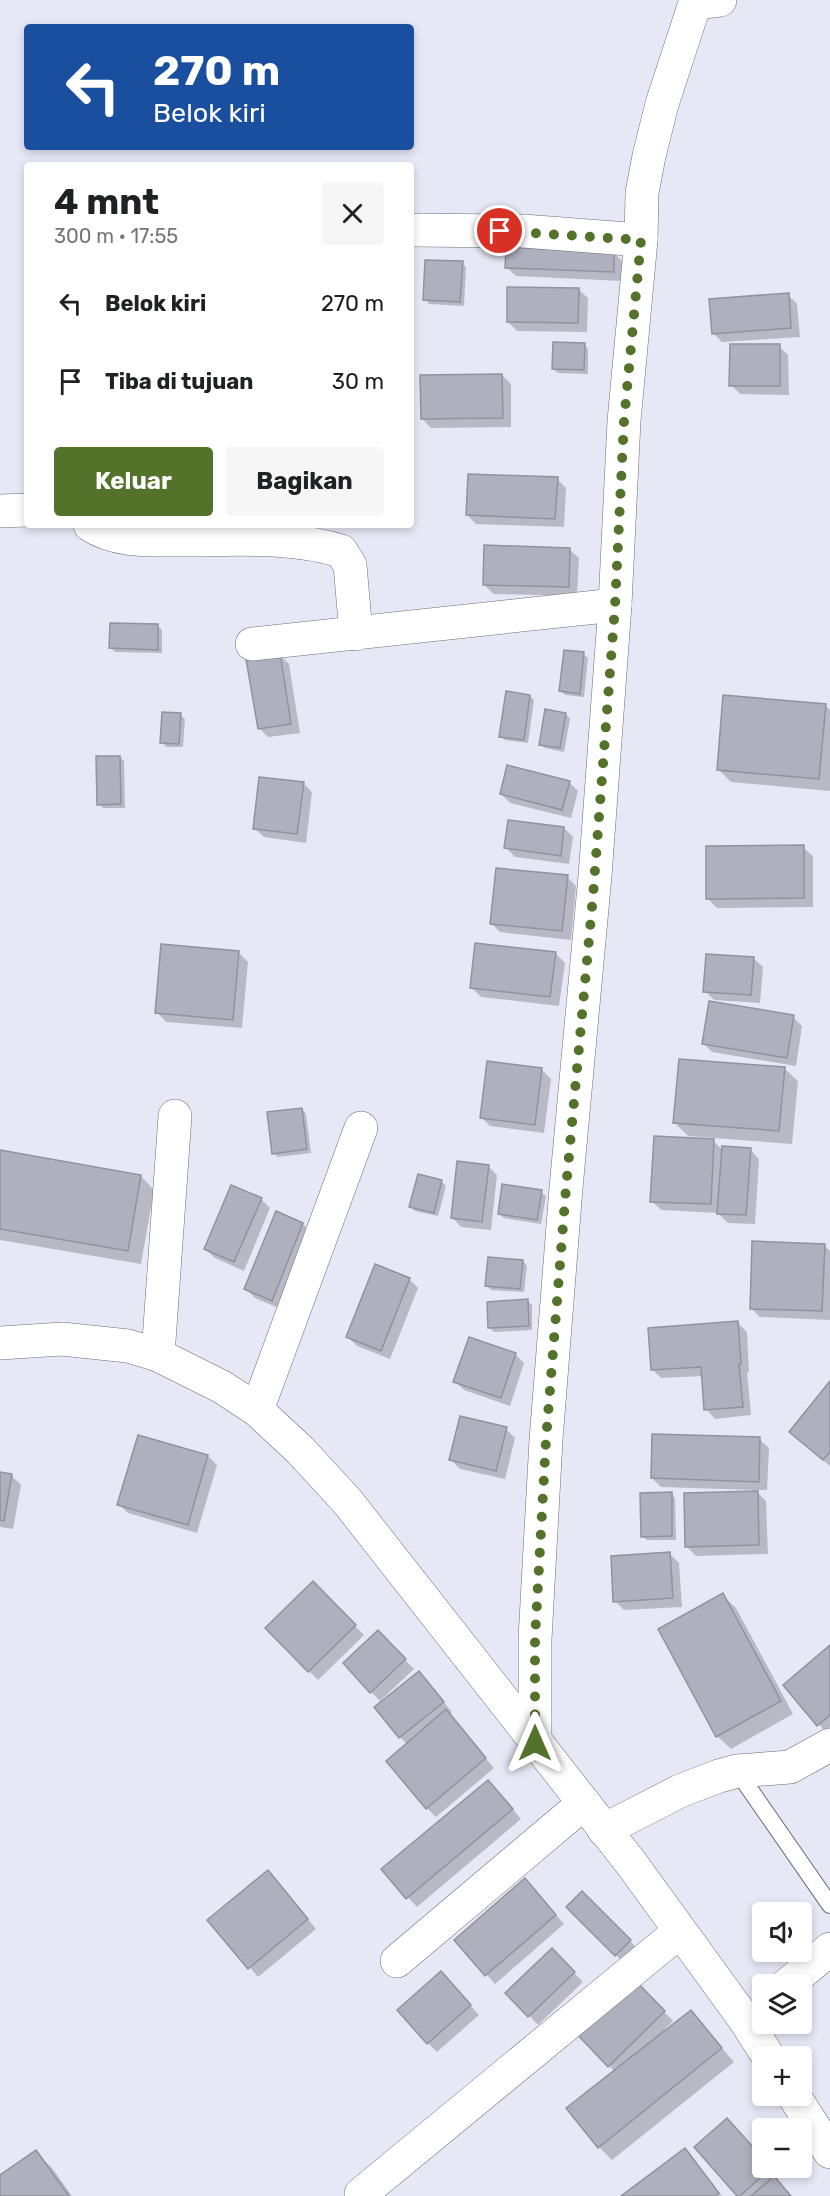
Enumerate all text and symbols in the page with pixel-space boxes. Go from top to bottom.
text: 270 m [153,46,280,96]
icon: left [54,48,132,126]
text: Belok kiri [153,97,266,129]
text: 4 mnt [54,180,159,223]
button: close [321,182,384,245]
pin [474,205,525,256]
icon: arrive [483,214,516,247]
text: 300 m · 17:55 [54,224,178,248]
icon: left [54,287,87,320]
text: Belok kiri [105,290,206,317]
text: 270 m [321,290,384,317]
icon: arrive [54,365,87,398]
text: Tiba di tujuan [105,368,253,395]
text: 30 m [332,368,384,395]
button: Keluar [54,447,213,516]
button: Bagikan [225,447,384,516]
position arrow [503,1711,567,1775]
map controls [752,1902,812,2178]
button: sound [752,1902,812,1962]
button: layers [752,1974,812,2034]
button: + [752,2046,812,2106]
button: − [752,2118,812,2178]

